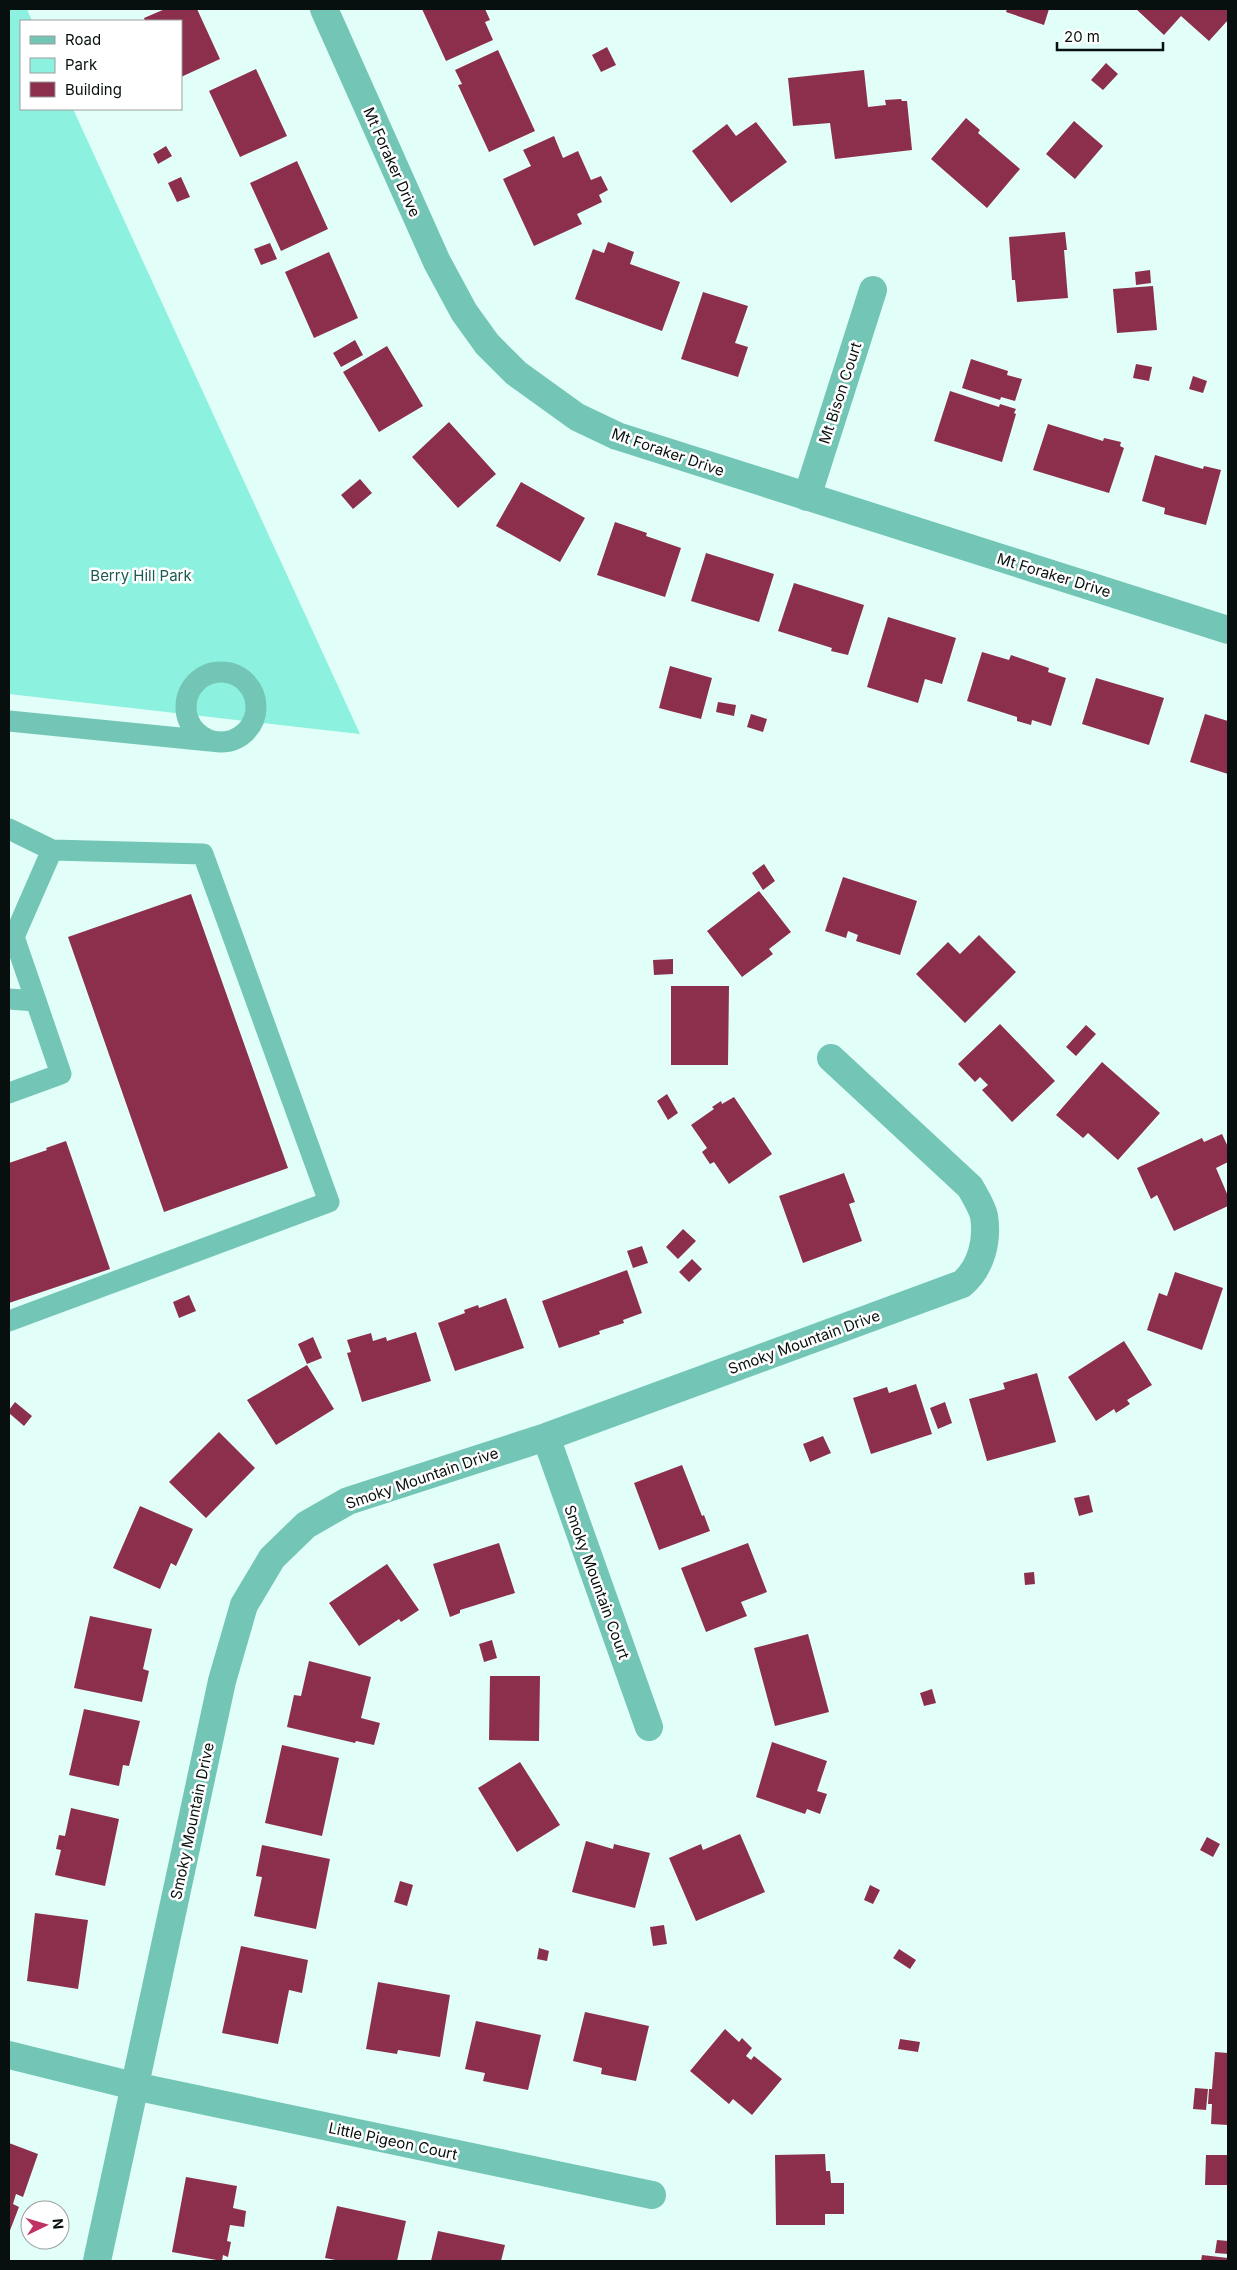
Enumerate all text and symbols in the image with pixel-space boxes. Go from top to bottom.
legend [20,20,182,110]
scale bar [1057,20,1163,52]
text: 20 m [1064,27,1100,46]
text: Road [65,30,101,49]
text: Park [65,55,98,74]
text: Building [65,80,122,99]
street label: Mt Foraker Drive [359,104,425,220]
street label: Mt Bison Court [815,340,865,446]
street label: Mt Foraker Drive [609,424,727,480]
street label: Mt Foraker Drive [995,549,1113,601]
park label: Berry Hill Park [90,566,192,585]
street label: Smoky Mountain Drive [725,1306,883,1378]
street label: Smoky Mountain Drive [343,1443,501,1513]
street label: Smoky Mountain Court [560,1502,634,1662]
street label: Smoky Mountain Drive [166,1741,218,1901]
street label: Little Pigeon Court [327,2118,459,2164]
north arrow [20,2200,70,2250]
text: N [50,2218,67,2230]

